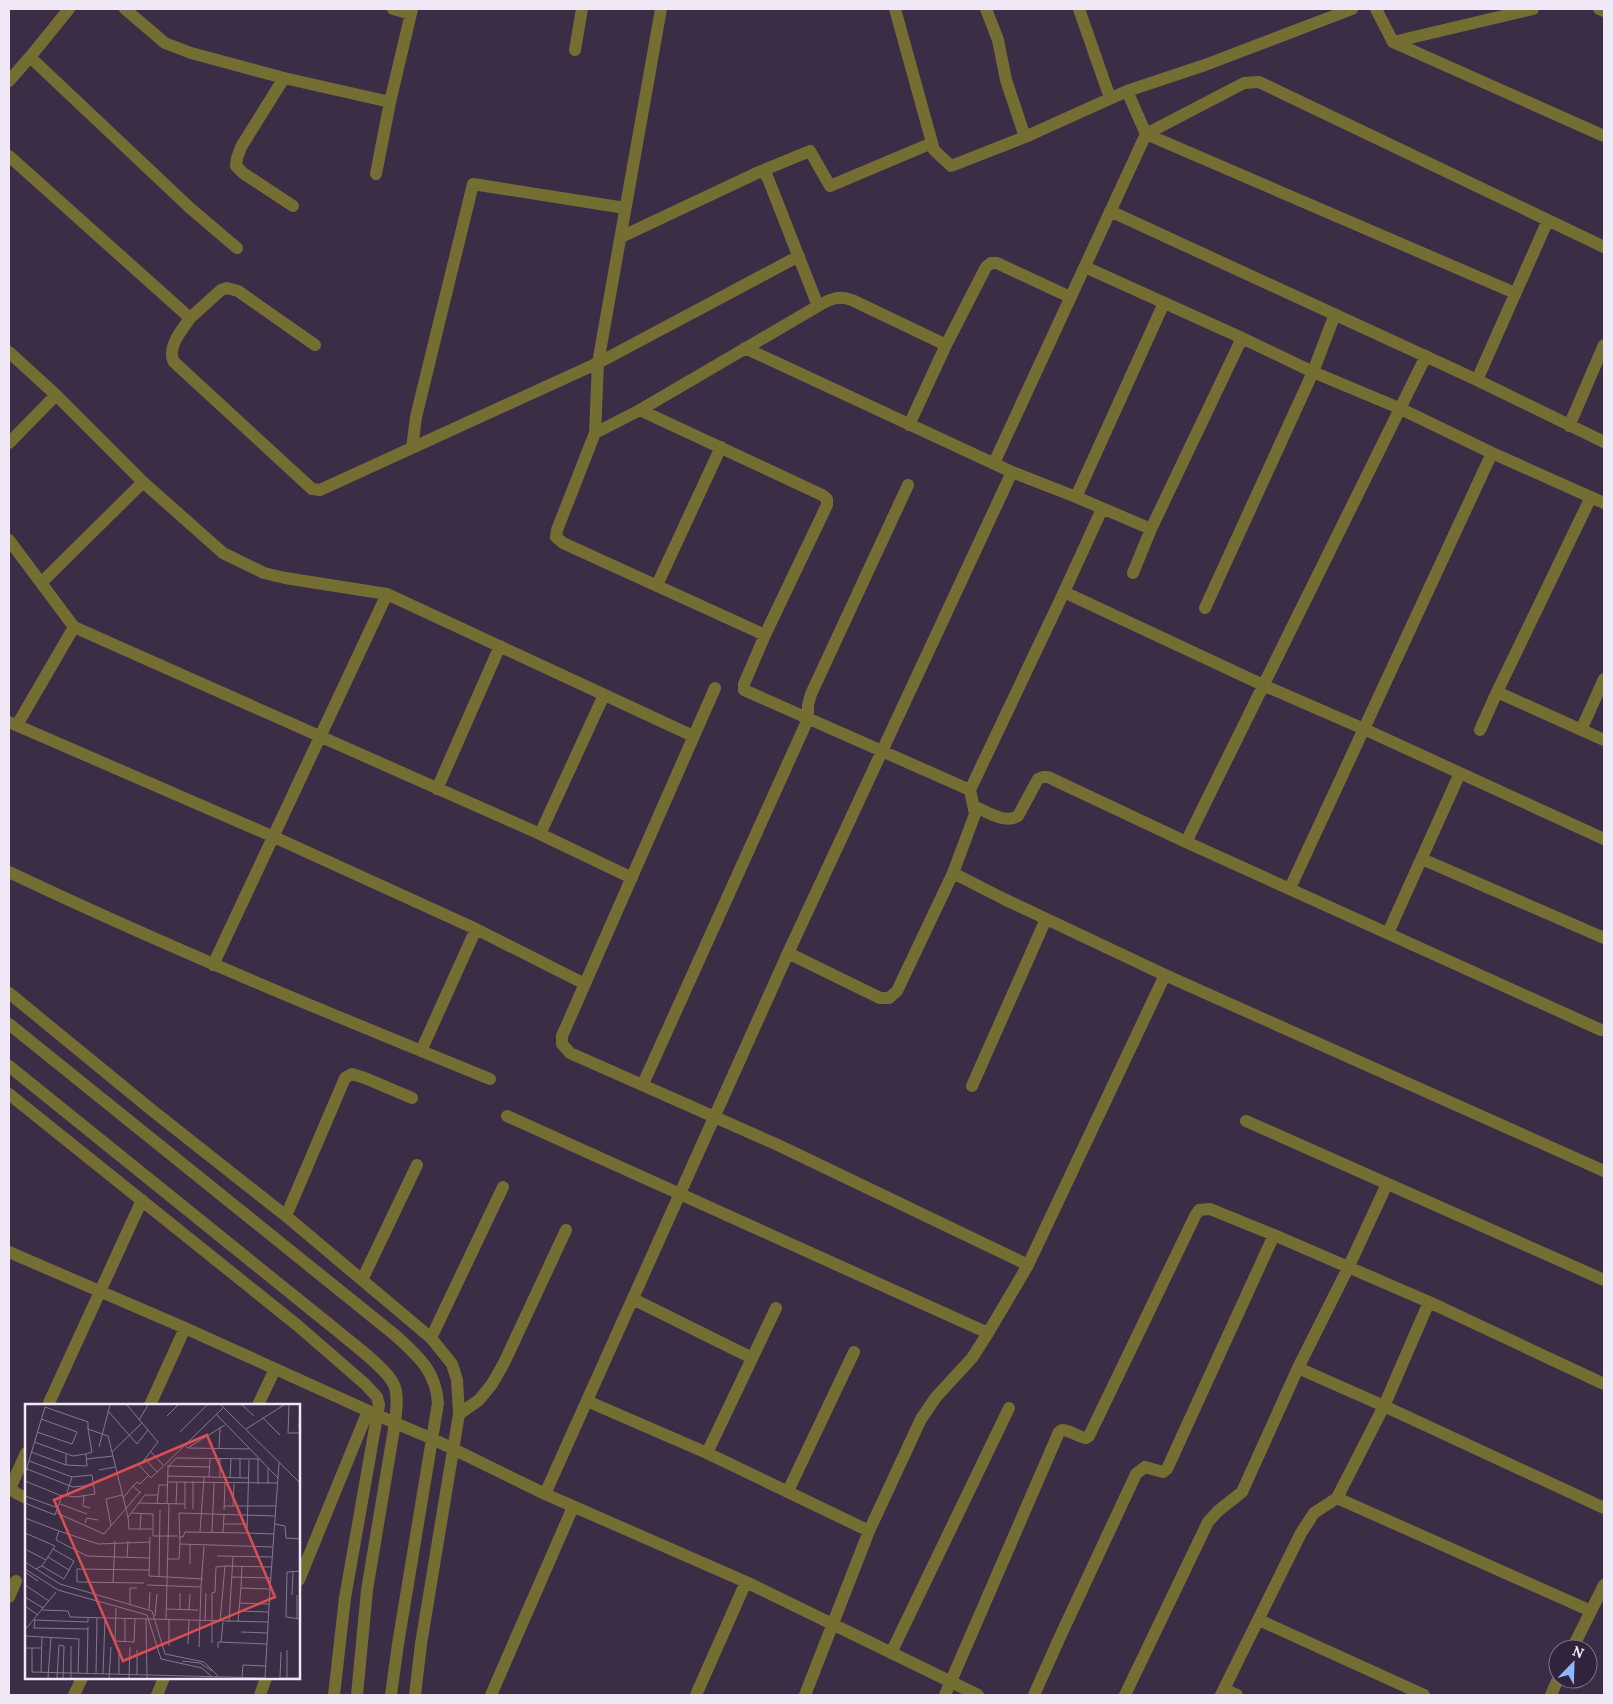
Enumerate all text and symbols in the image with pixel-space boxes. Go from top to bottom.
inset map [25,1404,300,1679]
north arrow [1548,1639,1598,1689]
text: N [1570,1642,1587,1663]

